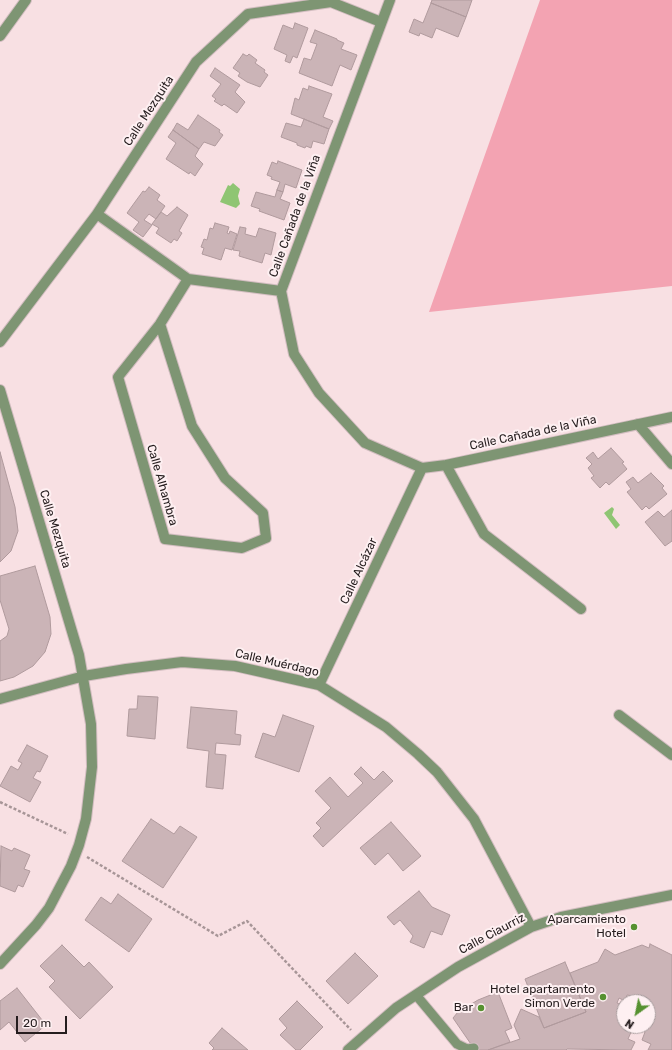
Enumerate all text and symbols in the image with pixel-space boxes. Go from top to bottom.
street label: Calle Mezquita [121,73,177,149]
street label: Calle Cañada de la Viña [266,153,324,279]
street label: Calle Cañada de la Viña [468,413,598,453]
street label: Calle Alhambra [144,443,180,527]
street label: Calle Mezquita [36,488,74,570]
street label: Calle Alcázar [337,536,381,606]
street label: Calle Muérdago [234,646,320,680]
street label: Calle Ciaurriz [456,911,528,957]
place label: Aparcamiento Hotel [547,913,626,941]
marker: Aparcamiento Hotel [629,922,639,932]
place label: Hotel apartamento Simon Verde [490,983,595,1011]
marker: Hotel apartamento Simon Verde [598,992,608,1002]
north arrow [616,994,656,1034]
place label: Bar [454,1001,473,1015]
marker: Bar [476,1003,486,1013]
scale bar [18,1008,69,1034]
text: 20 m [23,1016,51,1030]
text: N [623,1016,637,1031]

